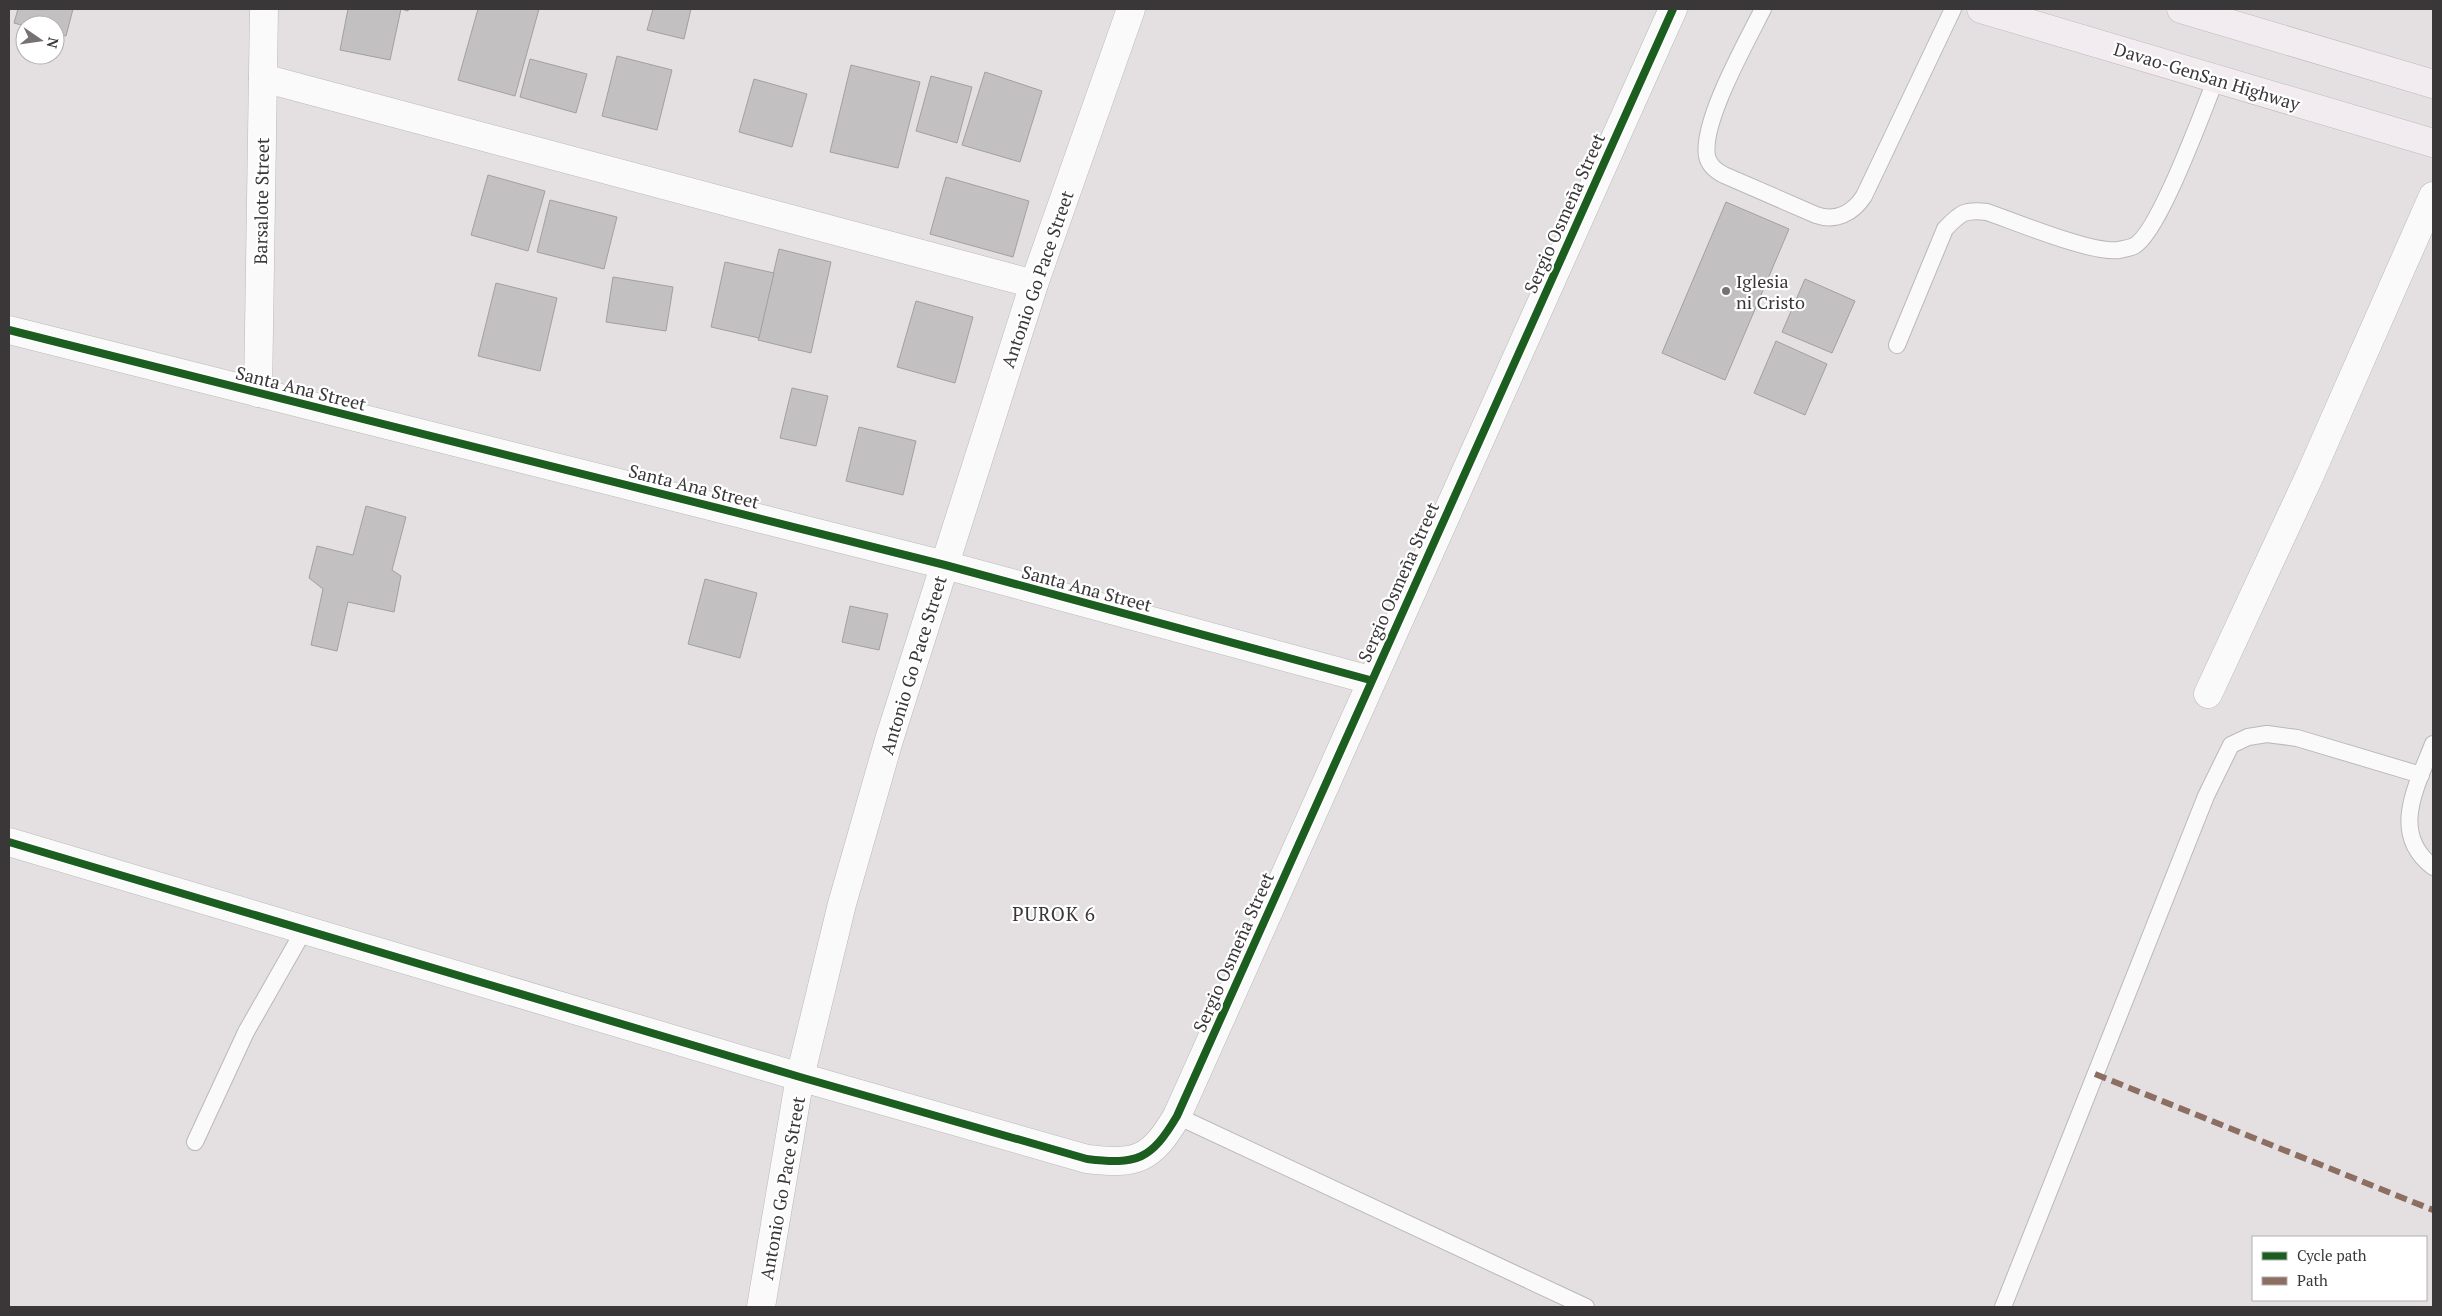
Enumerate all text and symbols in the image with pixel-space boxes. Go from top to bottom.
north arrow [15,15,65,65]
text: N [43,36,64,51]
street label: Davao-GenSan Highway [2111,36,2304,116]
street label: Sergio Osmeña Street [1518,129,1610,297]
street label: Barsalote Street [248,137,274,265]
street label: Antonio Go Pace Street [995,187,1079,371]
place label: Iglesia ni Cristo [1736,269,1805,314]
marker: Iglesia ni Cristo [1720,285,1732,297]
street label: Santa Ana Street [233,360,369,416]
street label: Santa Ana Street [626,458,762,514]
street label: Sergio Osmeña Street [1352,498,1444,666]
street label: Santa Ana Street [1019,559,1155,617]
street label: Antonio Go Pace Street [874,572,952,757]
street label: Sergio Osmeña Street [1187,868,1279,1036]
district label: PUROK 6 [1012,901,1096,926]
street label: Antonio Go Pace Street [754,1094,810,1282]
legend [2252,1236,2427,1301]
text: Cycle path [2297,1245,2367,1265]
text: Path [2297,1270,2328,1290]

